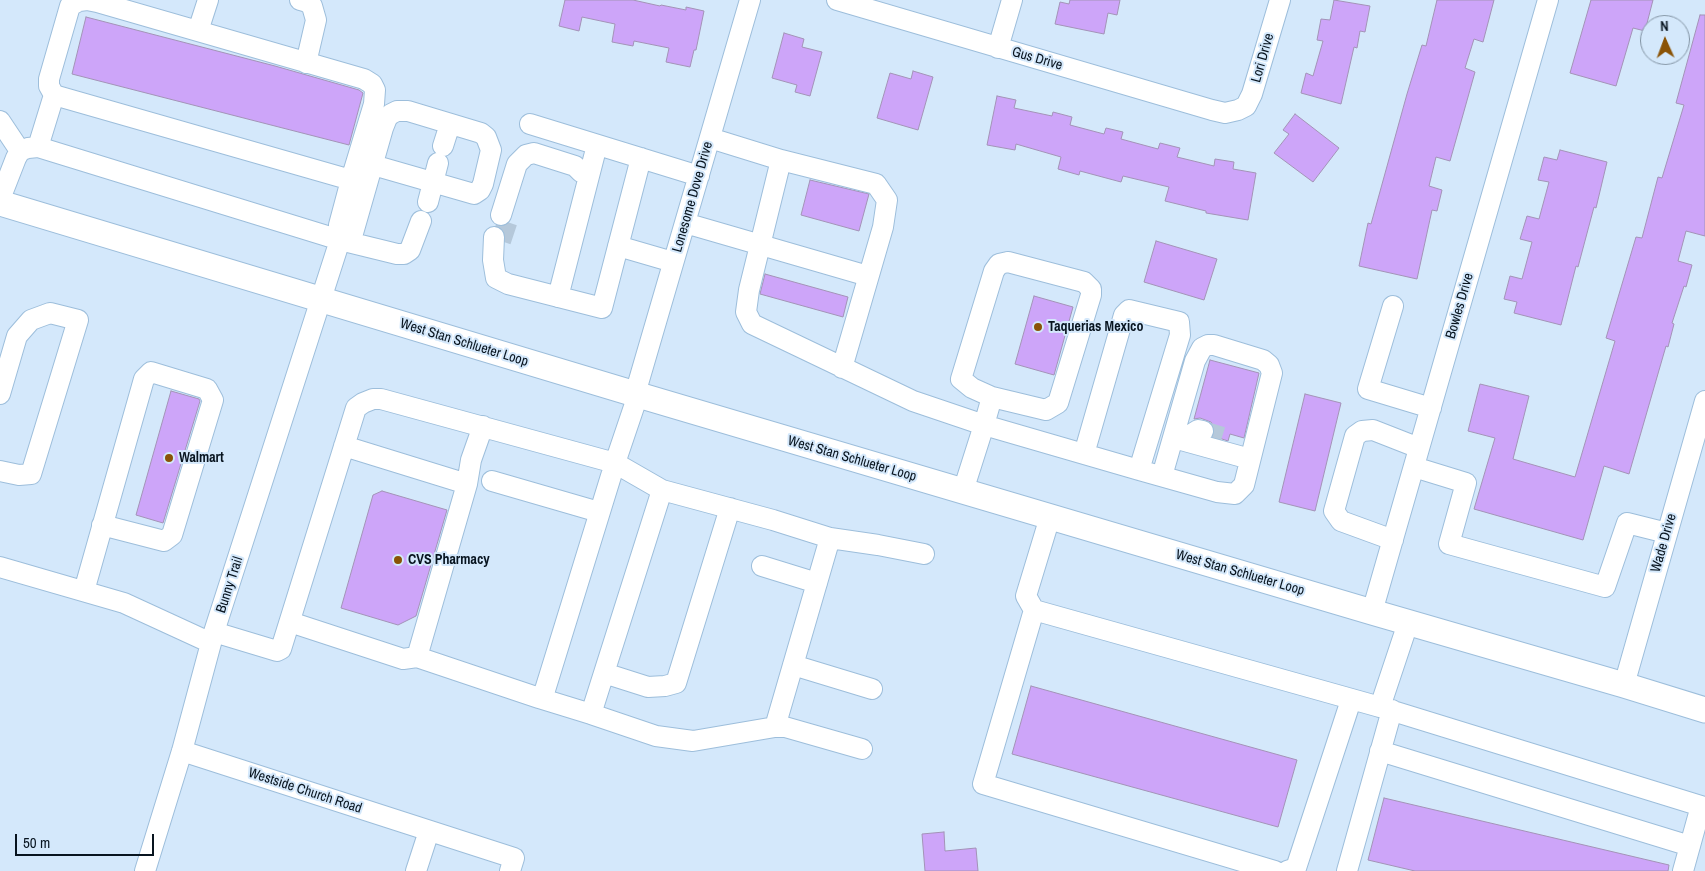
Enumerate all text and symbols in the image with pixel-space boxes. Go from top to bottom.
north arrow [1640,15,1690,65]
text: N [1660,17,1669,35]
street label: Lori Drive [1248,31,1278,85]
street label: Gus Drive [1010,44,1064,74]
street label: Lonesome Dove Drive [669,140,717,254]
street label: Bowles Drive [1443,271,1477,341]
street label: West Stan Schlueter Loop [398,315,530,371]
place label: Taquerias Mexico [1048,319,1144,335]
marker: Taquerias Mexico [1032,321,1044,333]
street label: West Stan Schlueter Loop [786,433,918,485]
place label: Walmart [179,450,224,466]
marker: Walmart [163,452,175,464]
street label: Wade Drive [1648,512,1680,574]
street label: West Stan Schlueter Loop [1174,547,1306,599]
place label: CVS Pharmacy [408,552,490,568]
marker: CVS Pharmacy [392,554,404,566]
street label: Bunny Trail [213,555,247,615]
street label: Westside Church Road [246,765,364,817]
scale bar [18,824,156,856]
text: 50 m [23,832,50,853]

